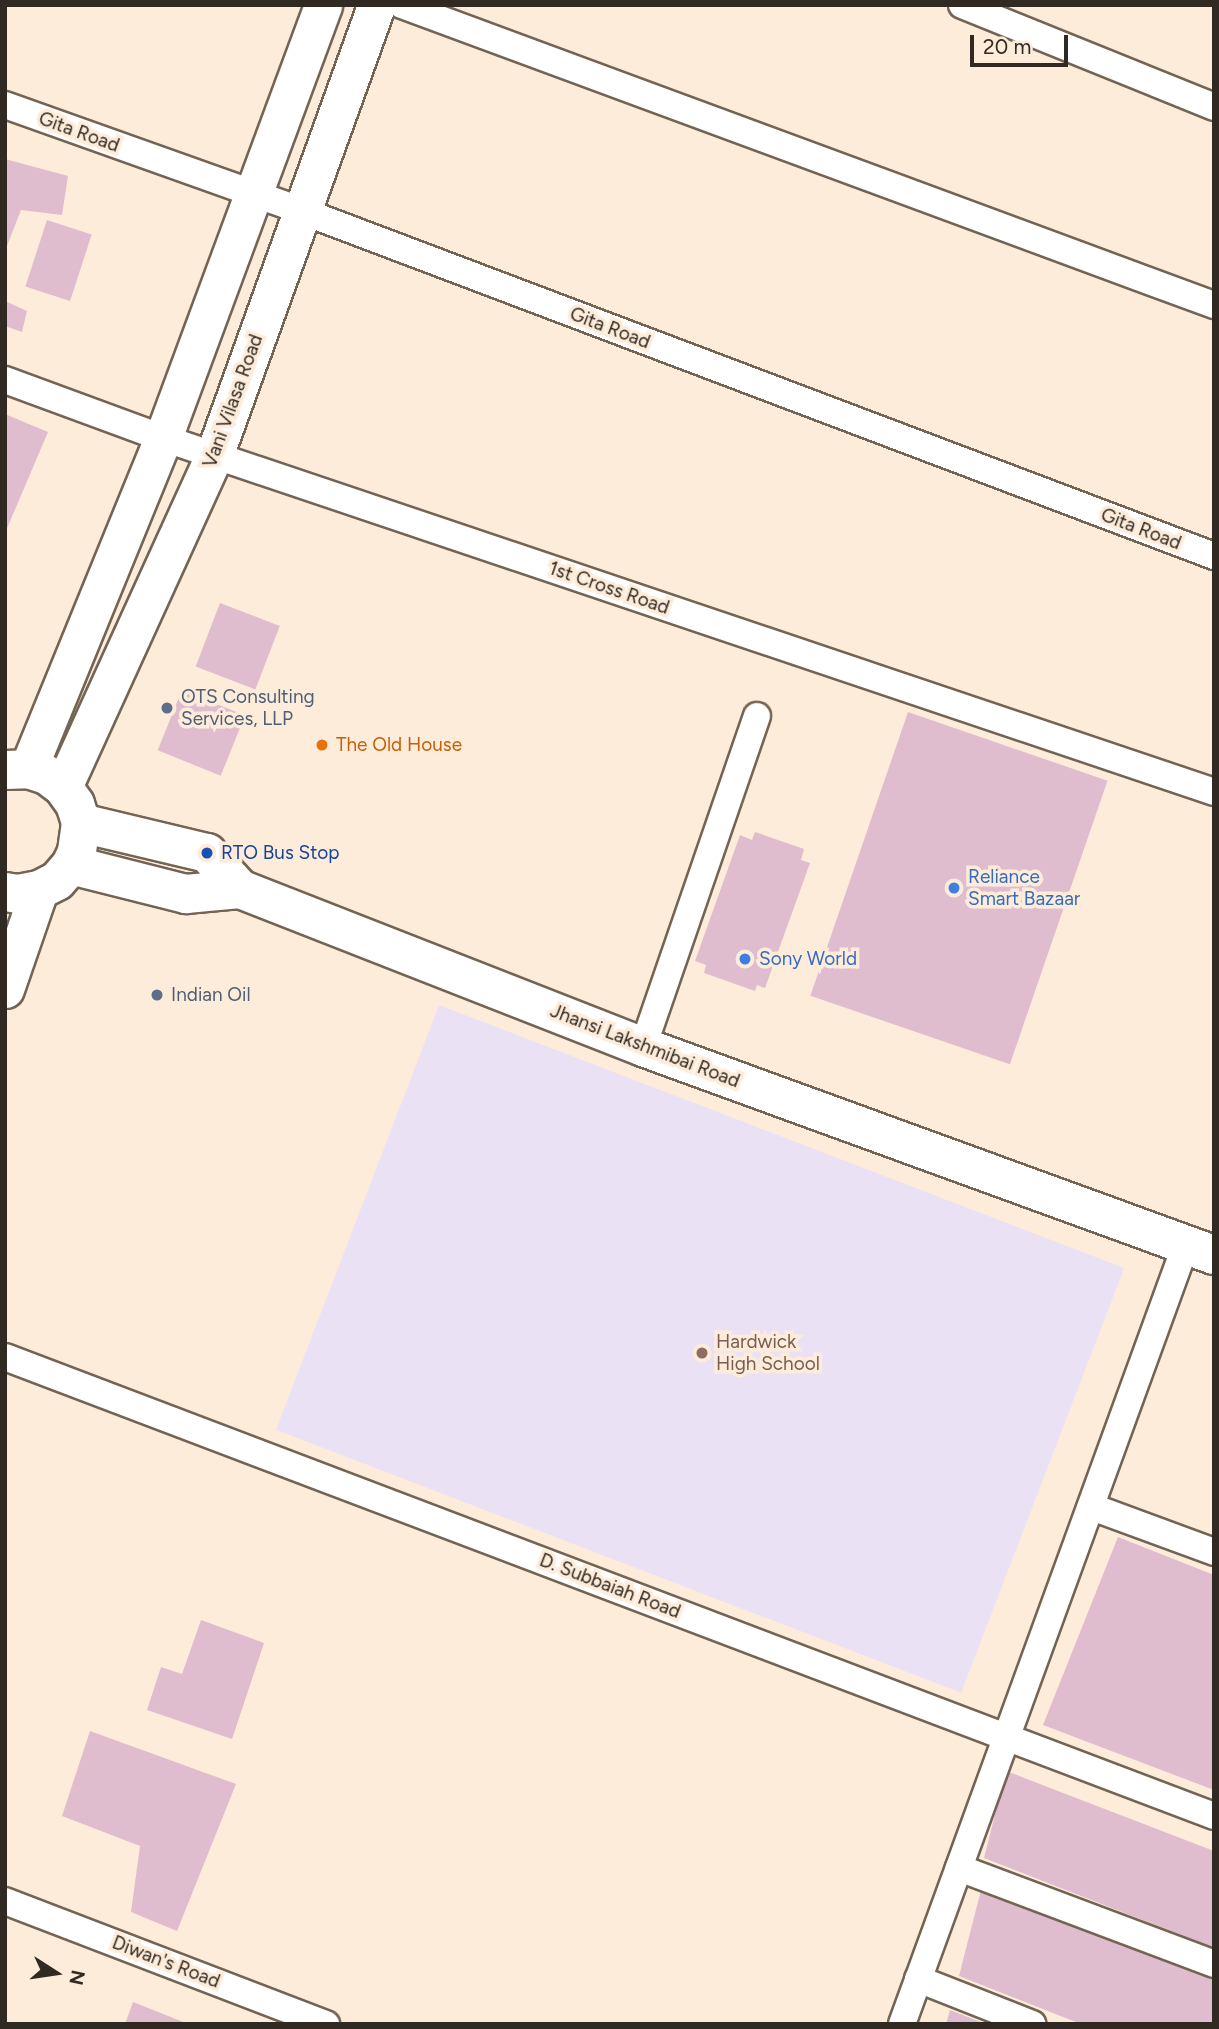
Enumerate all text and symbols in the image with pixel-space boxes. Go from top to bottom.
scale bar [974,21,1072,65]
text: 20 m [983,34,1031,59]
street label: Gita Road [36,107,122,157]
street label: Gita Road [567,302,653,354]
street label: Vani Vilasa Road [198,331,268,471]
street label: Gita Road [1098,503,1184,555]
street label: 1st Cross Road [546,557,672,619]
place label: OTS Consulting Services, LLP [181,686,315,730]
marker: OTS Consulting Services, LLP [159,700,175,716]
place label: The Old House [336,734,462,756]
marker: The Old House [314,737,330,753]
place label: RTO Bus Stop [221,842,340,864]
marker: RTO Bus Stop [199,845,215,861]
place label: Reliance Smart Bazaar [968,866,1080,910]
marker: Reliance Smart Bazaar [946,880,962,896]
place label: Sony World [759,948,857,970]
marker: Sony World [737,951,753,967]
place label: Indian Oil [171,984,251,1006]
marker: Indian Oil [149,987,165,1003]
street label: Jhansi Lakshmibai Road [547,999,743,1093]
place label: Hardwick High School [716,1331,820,1375]
marker: Hardwick High School [694,1345,710,1361]
street label: D. Subbaiah Road [536,1549,684,1623]
street label: Diwan's Road [109,1931,223,1993]
north arrow [21,1938,91,2008]
text: N [64,1968,90,1987]

